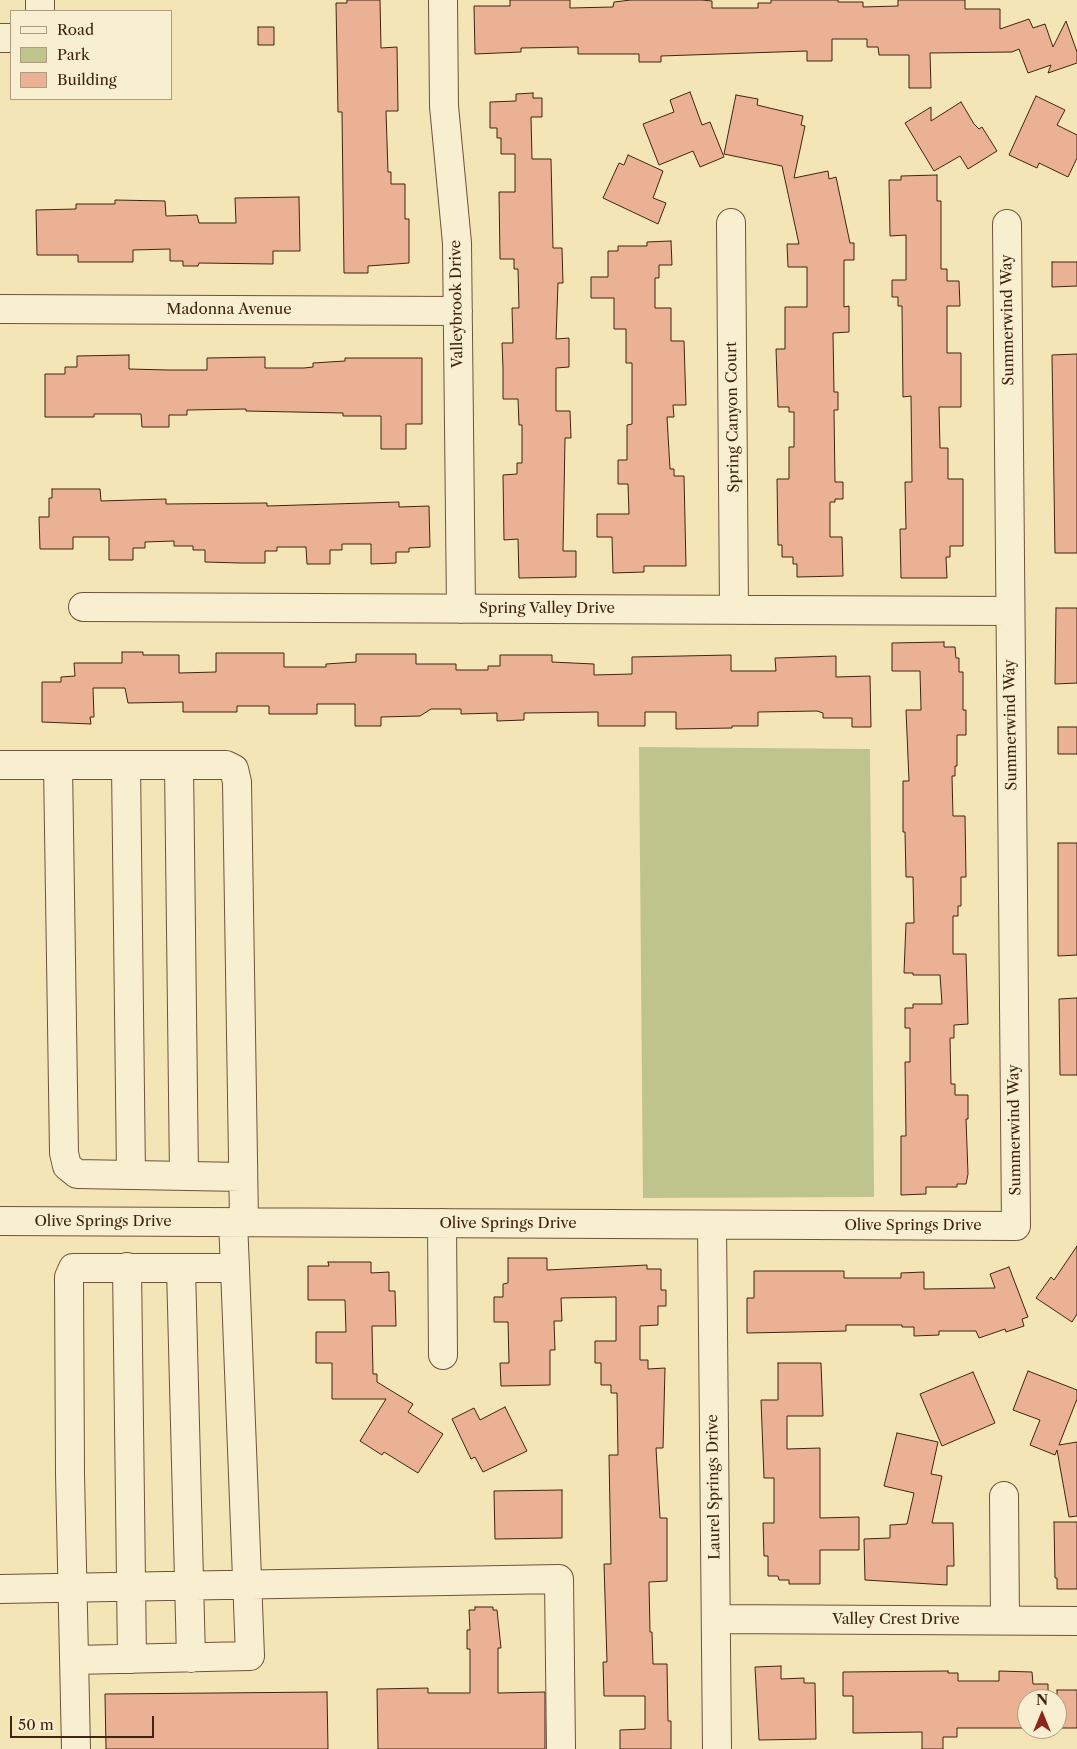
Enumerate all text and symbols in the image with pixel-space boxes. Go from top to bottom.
legend [10,10,172,100]
text: Road [57,20,94,39]
text: Park [57,45,90,64]
text: Building [57,70,117,89]
street label: Valleybrook Drive [447,240,467,368]
street label: Summerwind Way [998,254,1018,386]
street label: Madonna Avenue [166,301,292,319]
street label: Spring Canyon Court [723,341,743,493]
street label: Spring Valley Drive [479,600,615,618]
street label: Summerwind Way [1001,659,1021,791]
street label: Summerwind Way [1005,1064,1025,1196]
street label: Olive Springs Drive [34,1213,172,1231]
street label: Olive Springs Drive [439,1215,577,1233]
street label: Olive Springs Drive [844,1217,982,1235]
street label: Laurel Springs Drive [704,1414,724,1560]
street label: Valley Crest Drive [832,1611,960,1629]
north arrow [1017,1689,1067,1739]
text: N [1036,1691,1048,1709]
scale bar [12,1706,156,1738]
text: 50 m [18,1715,54,1734]

